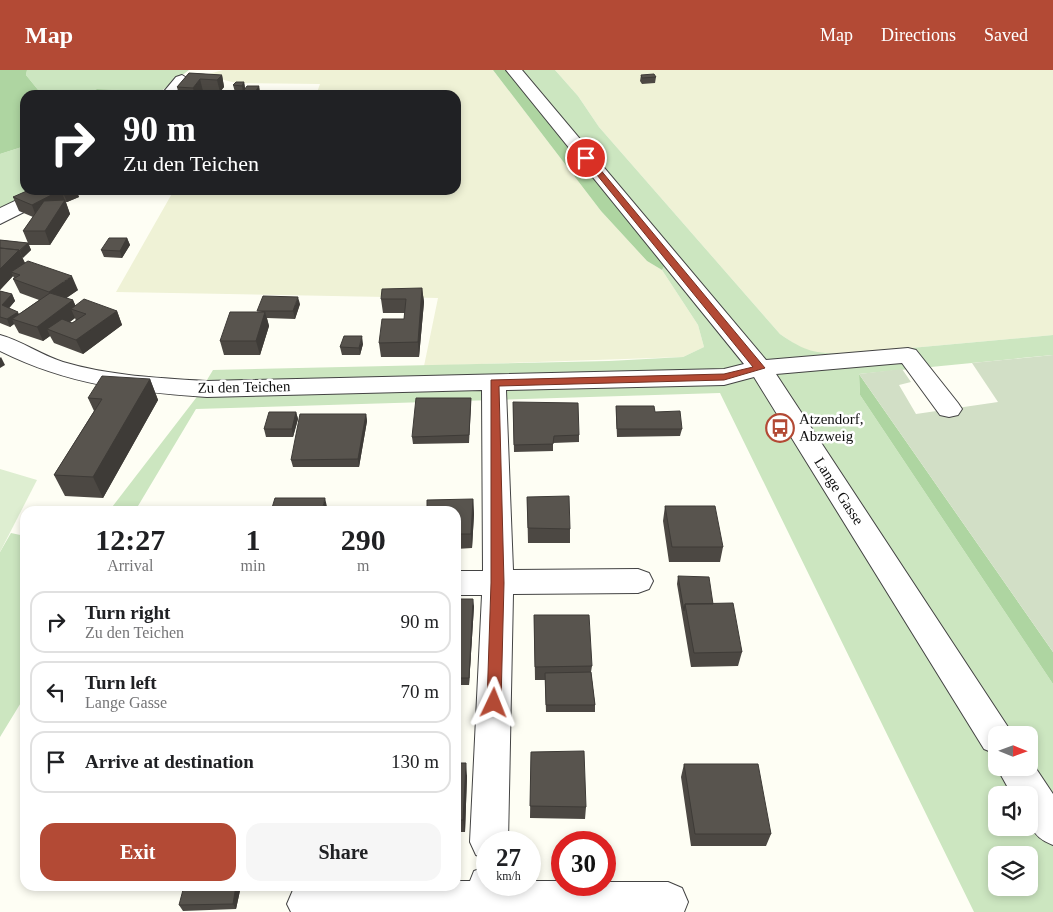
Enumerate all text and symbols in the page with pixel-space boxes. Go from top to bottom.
text: Map [25,22,73,48]
text: Map [820,25,853,45]
text: Directions [881,25,956,45]
text: Saved [984,25,1028,45]
icon: right [40,110,105,175]
text: 90 m [123,110,196,149]
pin [565,137,607,179]
icon: arrive [572,144,600,172]
text: Zu den Teichen [123,151,259,176]
street label: Zu den Teichen [197,378,291,396]
place label: Atzendorf, Abzweig [799,411,864,444]
bus stop icon: Atzendorf, Abzweig [765,413,795,443]
street label: Lange Gasse [811,454,867,528]
text: 12:27 [95,523,165,556]
text: 1 [245,523,260,556]
text: 290 [341,523,386,556]
text: Arrival [107,557,153,574]
text: min [241,557,265,574]
text: m [357,557,369,574]
text: Turn right [85,602,170,623]
icon: right [42,608,70,636]
text: 90 m [400,611,439,632]
text: Zu den Teichen [85,624,184,641]
text: Turn left [85,672,157,693]
position arrow [467,676,519,728]
icon: left [42,678,70,706]
text: 70 m [400,681,439,702]
text: Lange Gasse [85,694,167,711]
north arrow [988,726,1038,776]
map controls [988,726,1038,896]
icon: arrive [42,748,70,776]
text: Arrive at destination [85,751,254,772]
text: 130 m [391,751,439,772]
button: sound [988,786,1038,836]
button: Exit [40,823,236,881]
button: Share [246,823,441,881]
speed limit sign: 30 [551,831,616,896]
text: 27 [496,844,521,871]
button: layers [988,846,1038,896]
text: km/h [496,869,521,883]

